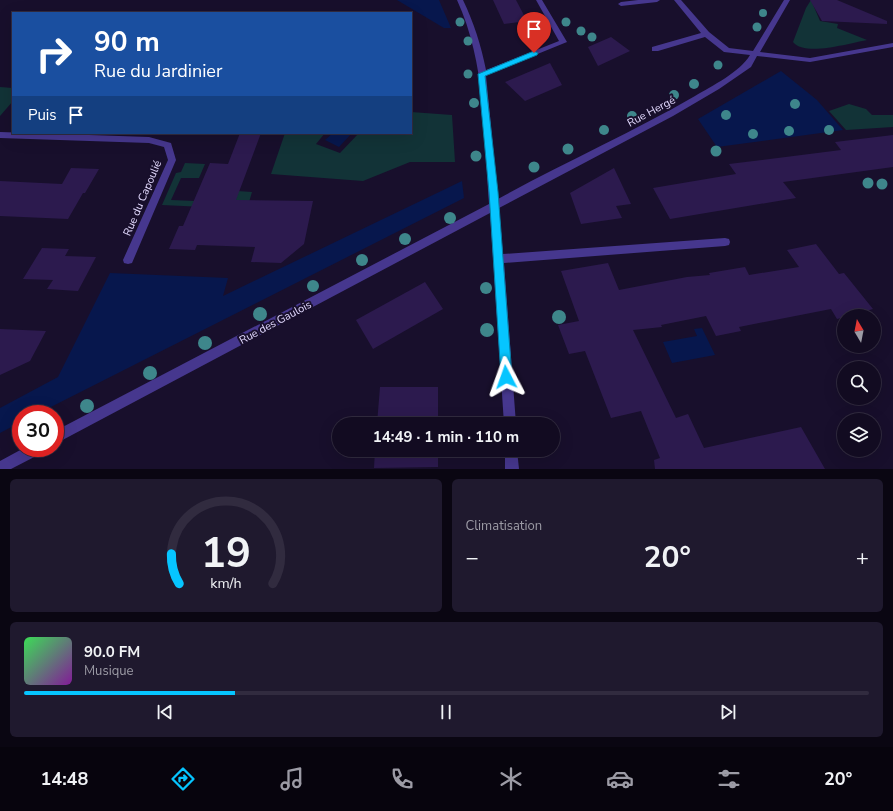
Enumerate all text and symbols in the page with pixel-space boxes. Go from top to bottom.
pin [517,12,551,53]
icon: arrive [523,18,545,40]
text: 90 m [94,23,160,61]
icon: right [28,28,80,80]
text: Rue du Jardinier [94,59,222,83]
street label: Rue Hergé [624,92,678,130]
icon: arrive [65,104,87,126]
text: Puis [28,105,57,125]
street label: Rue du Capoulié [120,158,165,238]
street label: Rue des Gaulois [237,297,314,348]
north arrow [837,309,881,353]
map controls [837,309,881,457]
position arrow [485,356,527,398]
button: search [837,361,881,405]
speed limit sign: 30 [12,405,64,457]
button: layers [837,413,881,457]
text: 14:49 · 1 min · 110 m [373,427,519,447]
text: Climatisation [466,517,542,535]
text: 19 [201,524,251,581]
text: 20° [644,537,691,578]
text: − [466,543,479,573]
text: + [856,543,869,573]
text: km/h [210,573,241,592]
text: 90.0 FM [84,642,140,662]
text: Musique [84,662,133,680]
icon: previous [154,701,176,723]
icon: pause [435,701,457,723]
icon: next [717,701,739,723]
icon: directions [169,765,197,793]
icon: music [278,765,306,793]
icon: phone [388,765,416,793]
icon: climate [497,765,525,793]
icon: car [606,765,634,793]
icon: filters [715,765,743,793]
text: 14:48 [41,767,88,791]
text: 20° [824,767,852,791]

